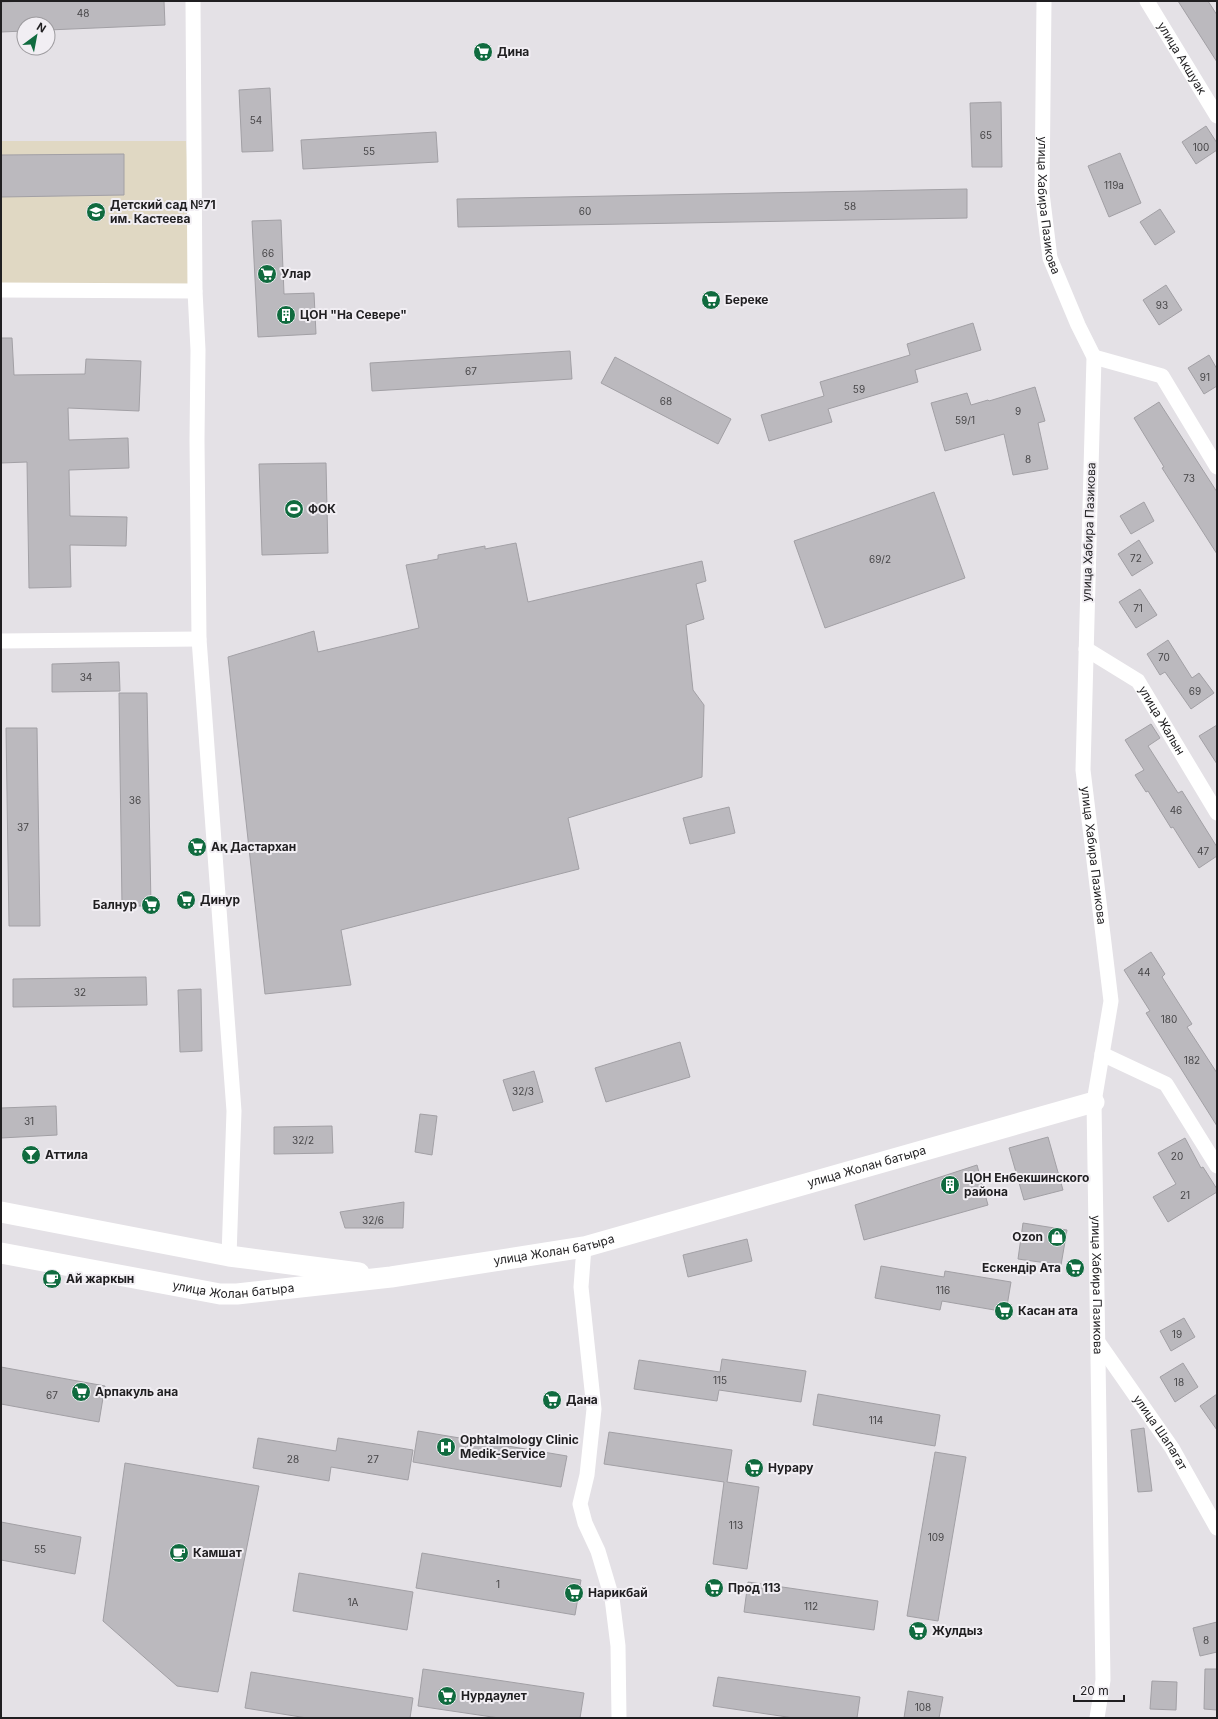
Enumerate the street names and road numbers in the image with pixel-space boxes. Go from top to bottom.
street label: улица Акшуак [1155,19,1210,97]
street label: улица Хабира Пазикова [1035,136,1064,277]
street label: улица Хабира Пазикова [1079,462,1098,602]
street label: улица Жалын [1136,683,1188,757]
street label: улица Хабира Пазикова [1078,785,1110,925]
street label: улица Жолан батыра [806,1142,928,1190]
street label: улица Хабира Пазикова [1089,1215,1106,1355]
street label: улица Жолан батыра [492,1231,616,1268]
street label: улица Жолан батыра [171,1277,295,1301]
street label: улица Шапагат [1130,1392,1191,1473]

